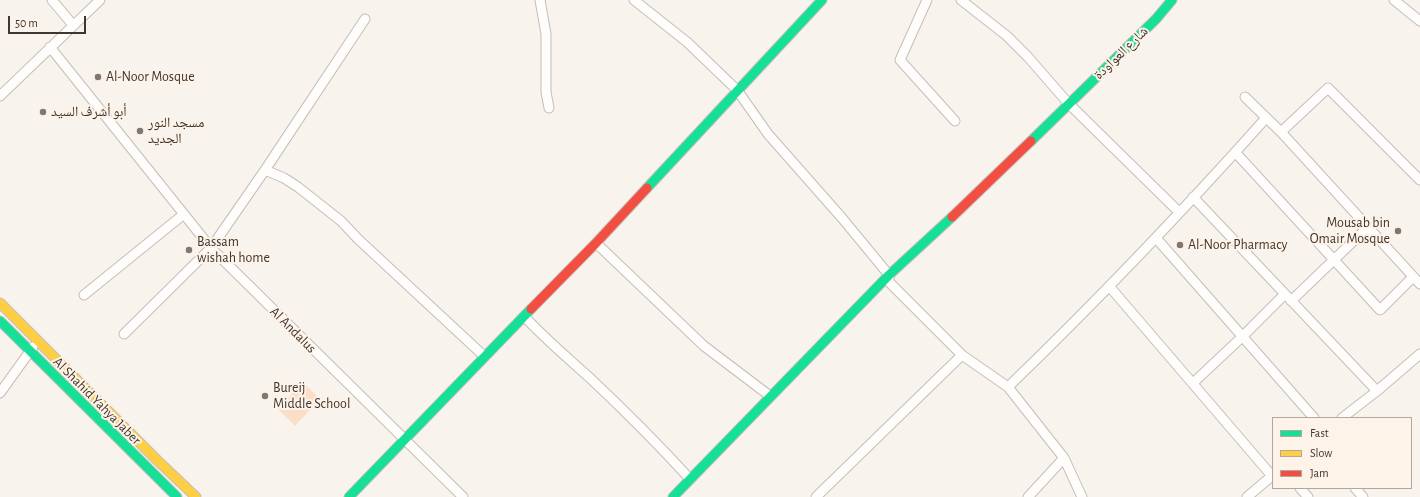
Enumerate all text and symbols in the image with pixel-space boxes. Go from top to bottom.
scale bar [10,8,88,34]
text: 50 m [15,17,38,29]
street label: شارع العواودة [1090,23,1152,83]
place label: Al-Noor Mosque [106,69,195,85]
marker: Al-Noor Mosque [93,72,103,82]
place label: أبو أشرف السيد [51,104,127,120]
marker: أبو أشرف السيد [38,107,48,117]
place label: مسجد النور الجديد [148,115,204,148]
marker: مسجد النور الجديد [135,126,145,136]
place label: Mousab bin Omair Mosque [1310,215,1390,248]
marker: Mousab bin Omair Mosque [1393,226,1403,236]
place label: Bassam wishah home [197,234,270,266]
place label: Al-Noor Pharmacy [1188,237,1288,253]
marker: Al-Noor Pharmacy [1175,240,1185,250]
marker: Bassam wishah home [184,245,194,255]
street label: Al Andalus [266,303,320,357]
street label: Al Shahid Yahya Jaber [50,354,144,448]
place label: Bureij Middle School [273,380,350,412]
marker: Bureij Middle School [260,391,270,401]
legend [1272,417,1412,489]
text: Fast [1310,427,1329,439]
text: Slow [1310,447,1332,459]
text: Jam [1310,467,1329,479]

